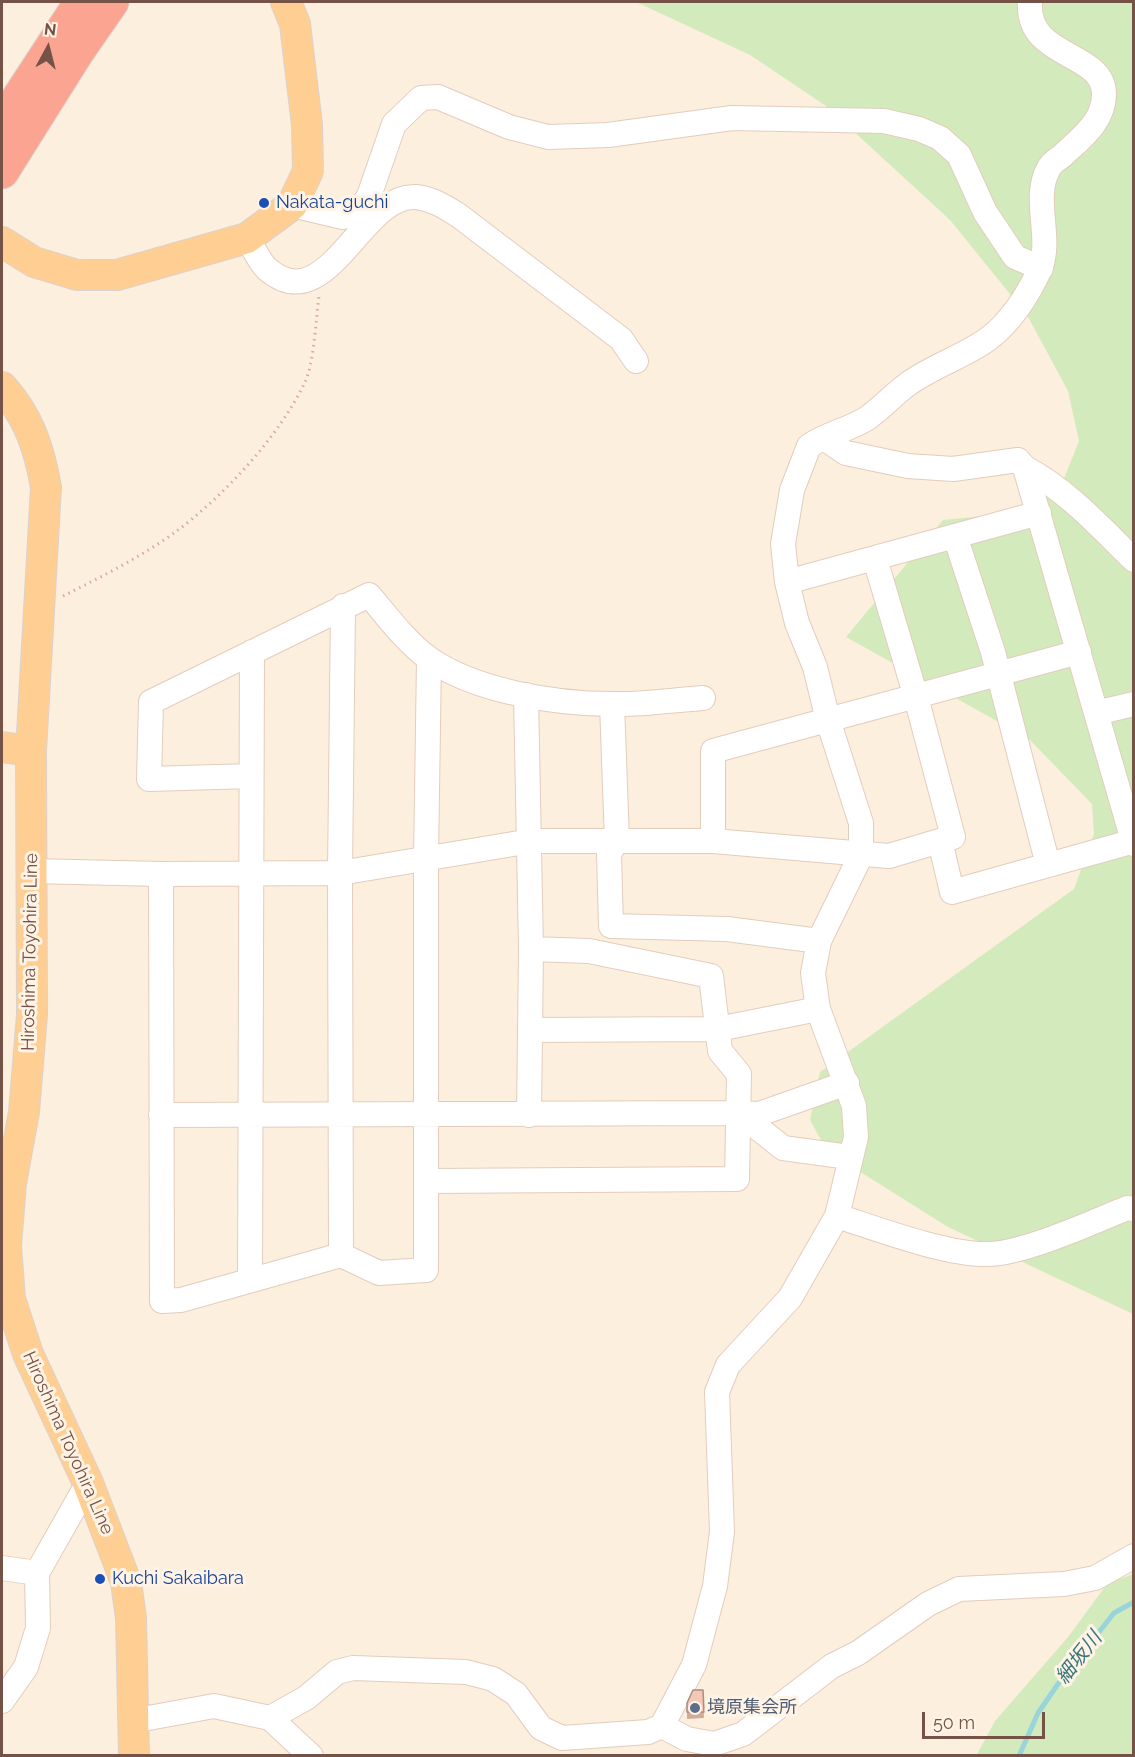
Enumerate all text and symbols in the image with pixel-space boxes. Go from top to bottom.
north arrow [18,18,78,78]
text: N [43,19,57,40]
place label: Nakata-guchi [276,192,388,214]
marker: Nakata-guchi [257,196,271,210]
street label: Hiroshima Toyohira Line [17,853,43,1051]
street label: Hiroshima Toyohira Line [18,1348,118,1538]
place label: Kuchi Sakaibara [112,1568,244,1590]
marker: Kuchi Sakaibara [93,1572,107,1586]
water label: 細坂川 [1051,1627,1107,1689]
place label: 境原集会所 [707,1697,797,1719]
scale bar [925,1700,1048,1738]
marker: 境原集会所 [688,1701,702,1715]
text: 50 m [933,1712,975,1733]

